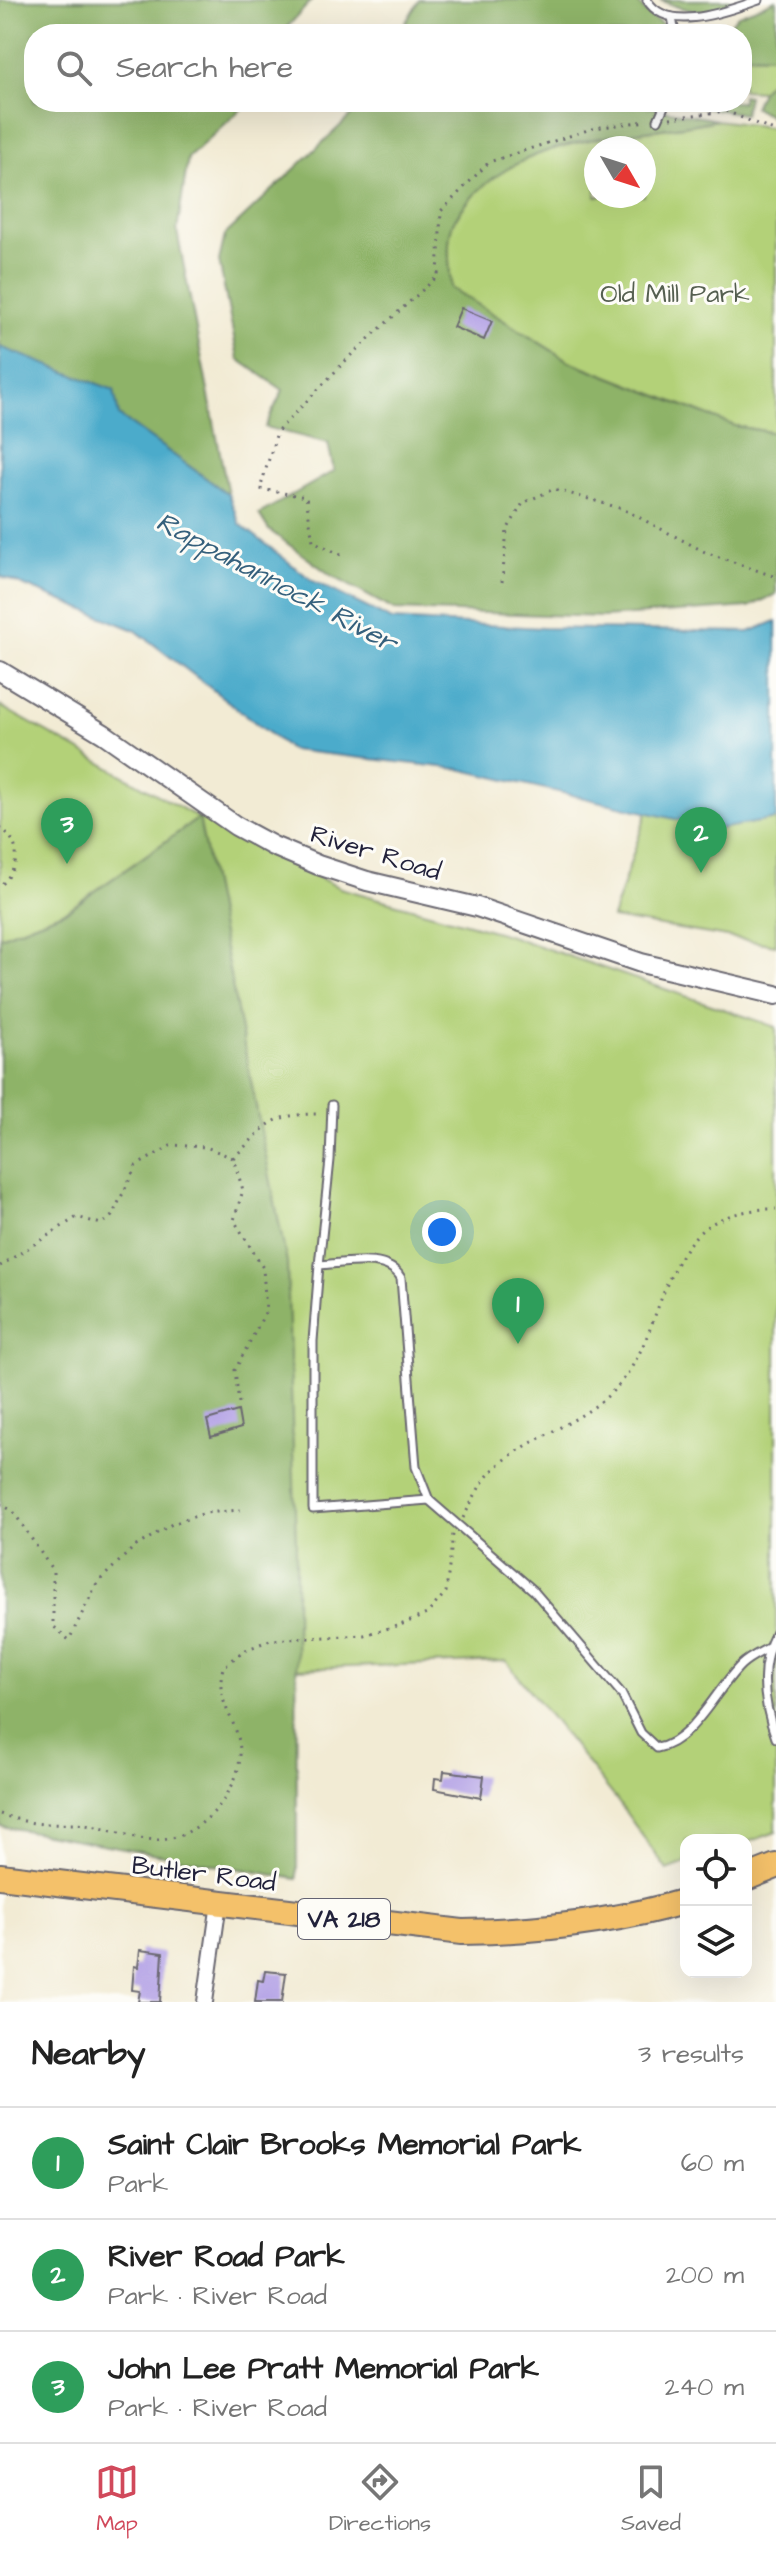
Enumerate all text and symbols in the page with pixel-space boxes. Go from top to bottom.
search box [24,24,752,112]
icon: search [52,46,96,90]
text: Search here [116,47,293,89]
north arrow [584,136,656,208]
park label: Old Mill Park [600,276,750,312]
water label: Rappahannock River [149,502,406,663]
pin: 3 [41,798,93,864]
pin: 2 [675,807,727,873]
street label: River Road [306,816,445,890]
your location [422,1212,462,1252]
pin: 1 [492,1278,544,1344]
map controls [680,1834,752,1978]
button: locate [680,1834,752,1906]
street label: Butler Road [130,1847,278,1901]
road number: VA 218 [298,1899,390,1939]
button: layers [680,1906,752,1978]
text: Nearby [32,2030,146,2078]
text: 3 results [638,2036,744,2072]
text: Saint Clair Brooks Memorial Park [108,2124,581,2166]
text: 1 [56,2145,60,2181]
text: 60 m [681,2145,744,2181]
text: Park [108,2166,168,2202]
text: River Road Park [108,2236,345,2278]
text: 2 [51,2257,65,2293]
text: 200 m [666,2257,744,2293]
text: Park · River Road [108,2278,327,2314]
text: John Lee Pratt Memorial Park [108,2348,539,2390]
text: 3 [51,2369,65,2405]
text: 240 m [664,2369,744,2405]
text: Park · River Road [108,2390,327,2426]
tab: Map [95,2460,139,2539]
tab: Directions [329,2460,431,2539]
tab: Saved [621,2460,681,2539]

